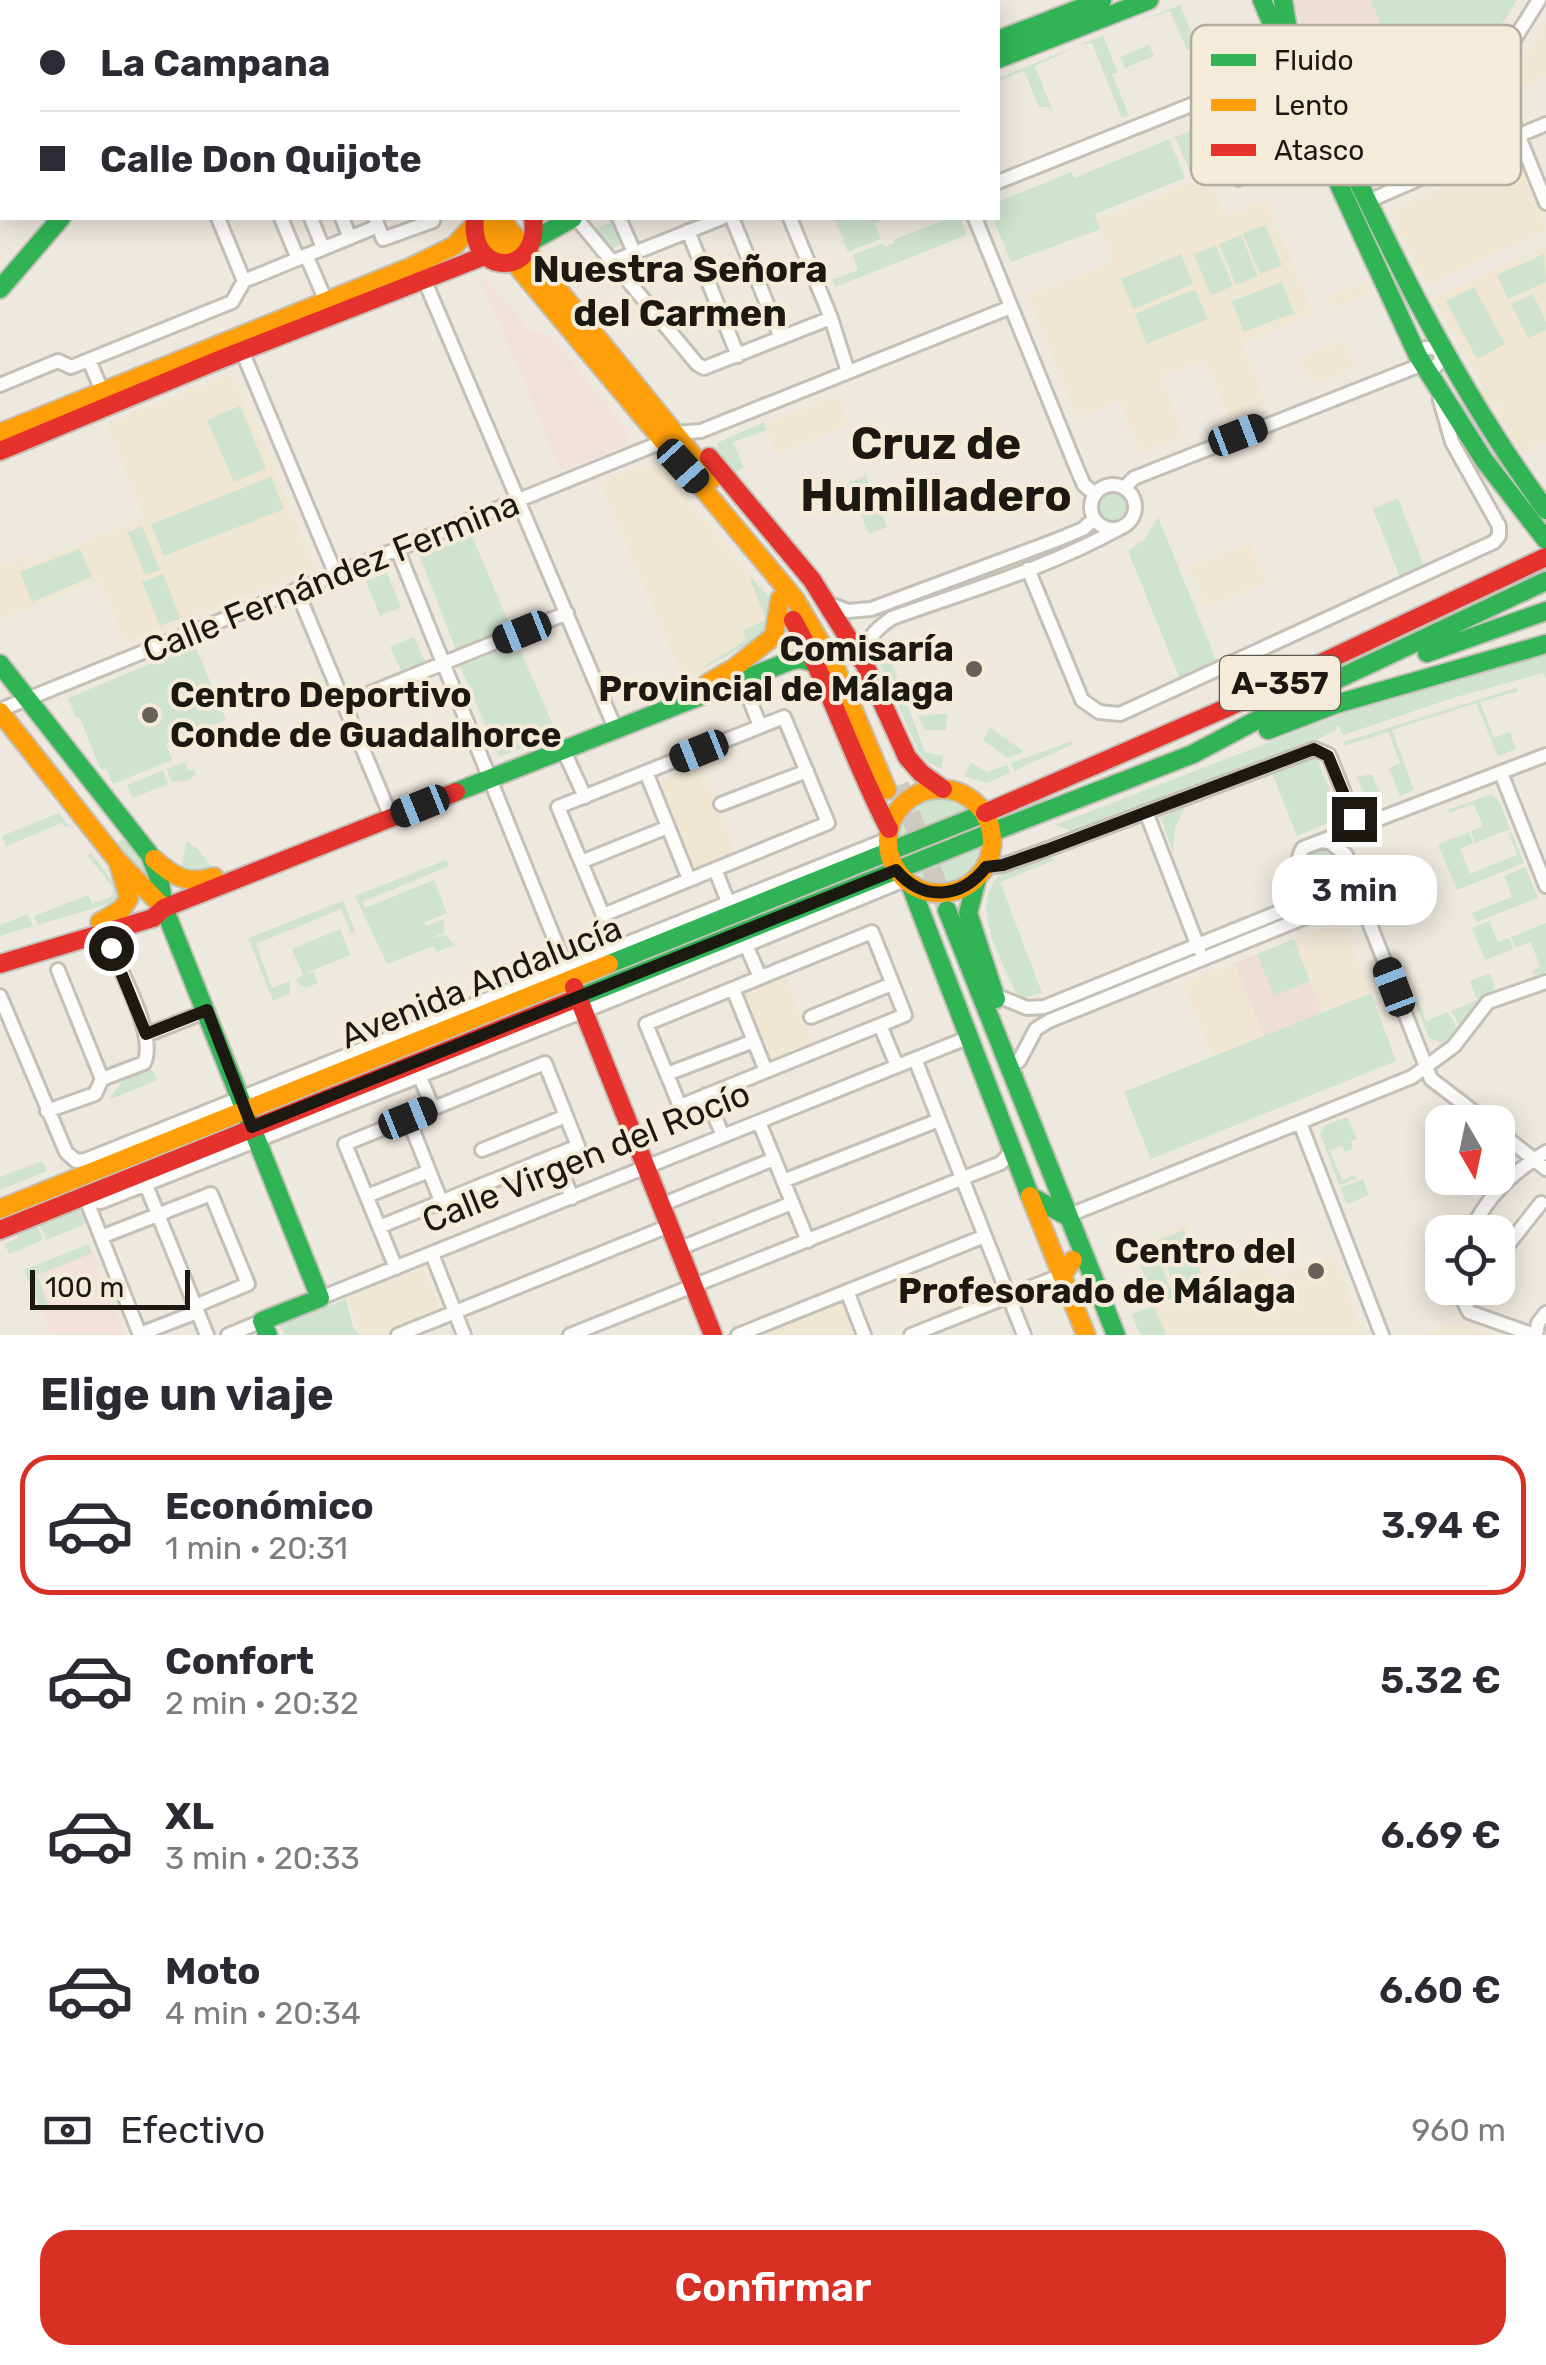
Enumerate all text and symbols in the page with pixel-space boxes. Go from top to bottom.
legend [1191,25,1521,185]
text: La Campana [100,40,330,86]
text: Fluido [1274,44,1354,77]
text: Lento [1274,89,1349,122]
text: Atasco [1274,134,1364,167]
text: Calle Don Quijote [100,136,422,182]
district label: Nuestra Señora del Carmen [532,246,828,336]
car [1205,410,1271,460]
district label: Cruz de Humilladero [800,417,1072,522]
car [652,434,714,498]
street label: Calle Fernández Fermina [137,482,525,672]
car [489,607,555,657]
place label: Comisaría Provincial de Málaga [598,628,954,710]
road number: A-357 [1220,656,1340,710]
marker: Comisaría Provincial de Málaga [963,658,985,680]
place label: Centro Deportivo Conde de Guadalhorce [170,674,561,756]
marker: Centro Deportivo Conde de Guadalhorce [139,704,161,726]
car [666,726,732,776]
car [387,781,453,831]
route end [1332,797,1377,842]
callout: 3 min [1272,854,1436,924]
text: 3 min [1312,871,1397,909]
street label: Avenida Andalucía [334,906,628,1058]
route start [89,926,134,971]
car [1369,954,1419,1020]
street label: Calle Virgen del Rocío [416,1072,756,1242]
car [375,1093,441,1143]
north arrow [1425,1105,1515,1195]
map controls [1425,1105,1515,1305]
button: locate [1425,1215,1515,1305]
place label: Centro del Profesorado de Málaga [898,1230,1296,1312]
marker: Centro del Profesorado de Málaga [1305,1260,1327,1282]
scale bar [30,1265,190,1310]
text: 100 m [45,1271,124,1304]
text: Elige un viaje [40,1368,334,1421]
icon: car [45,1480,135,1570]
text: Económico [165,1483,374,1529]
text: 3.94 € [1381,1502,1501,1548]
text: 1 min · 20:31 [165,1529,348,1567]
icon: car [45,1635,135,1725]
text: Confort [165,1638,314,1684]
text: 5.32 € [1380,1657,1501,1703]
text: 2 min · 20:32 [165,1684,359,1722]
icon: car [45,1790,135,1880]
text: XL [165,1793,214,1839]
text: 6.69 € [1381,1812,1501,1858]
text: 3 min · 20:33 [165,1839,360,1877]
icon: car [45,1945,135,2035]
text: Moto [165,1948,261,1994]
text: 6.60 € [1379,1967,1501,2013]
text: 4 min · 20:34 [165,1994,361,2032]
icon: cash [40,2103,95,2158]
text: Efectivo [120,2107,265,2153]
text: 960 m [1411,2111,1506,2149]
button: Confirmar [40,2230,1506,2345]

